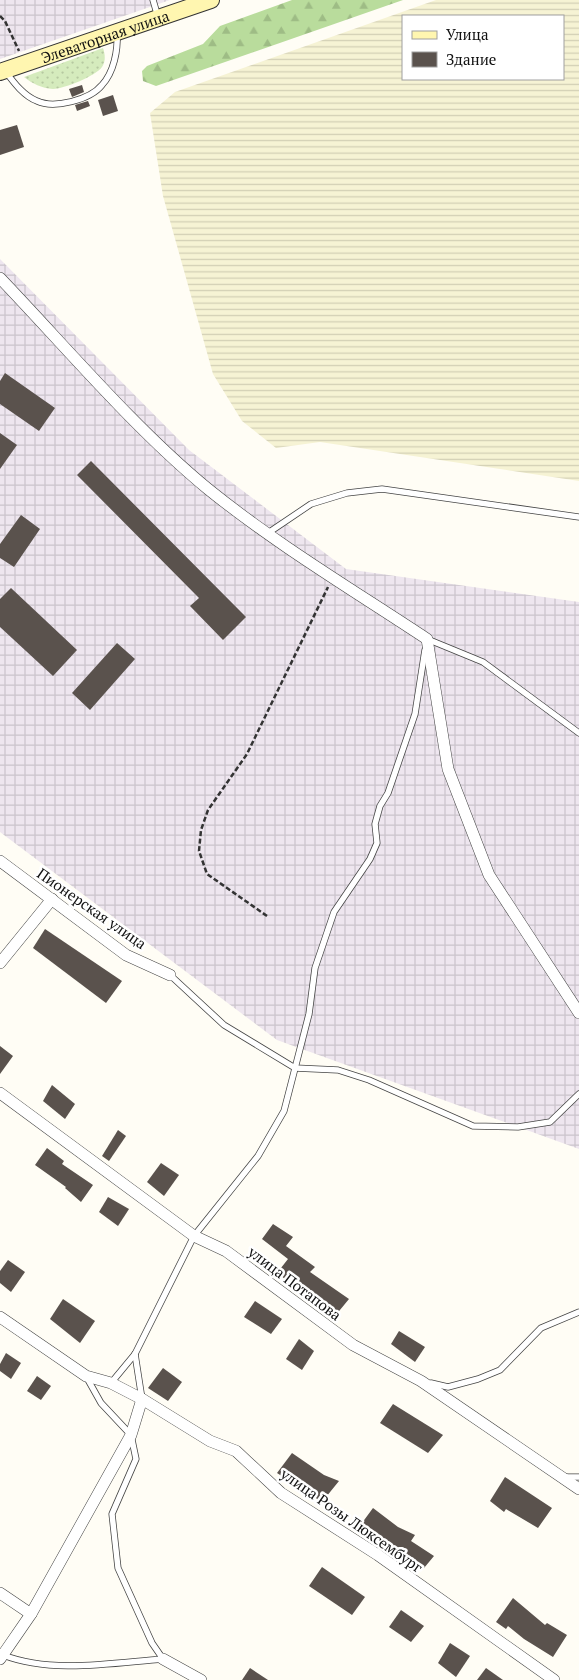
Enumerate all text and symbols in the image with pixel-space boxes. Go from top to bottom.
street label: Элеваторная улица [38,5,172,67]
legend [402,15,564,80]
text: Улица [446,24,489,44]
text: Здание [446,49,496,69]
street label: Пионерская улица [33,863,151,953]
street label: улица Потапова [244,1241,346,1325]
street label: улица Розы Люксембург [276,1463,427,1577]

